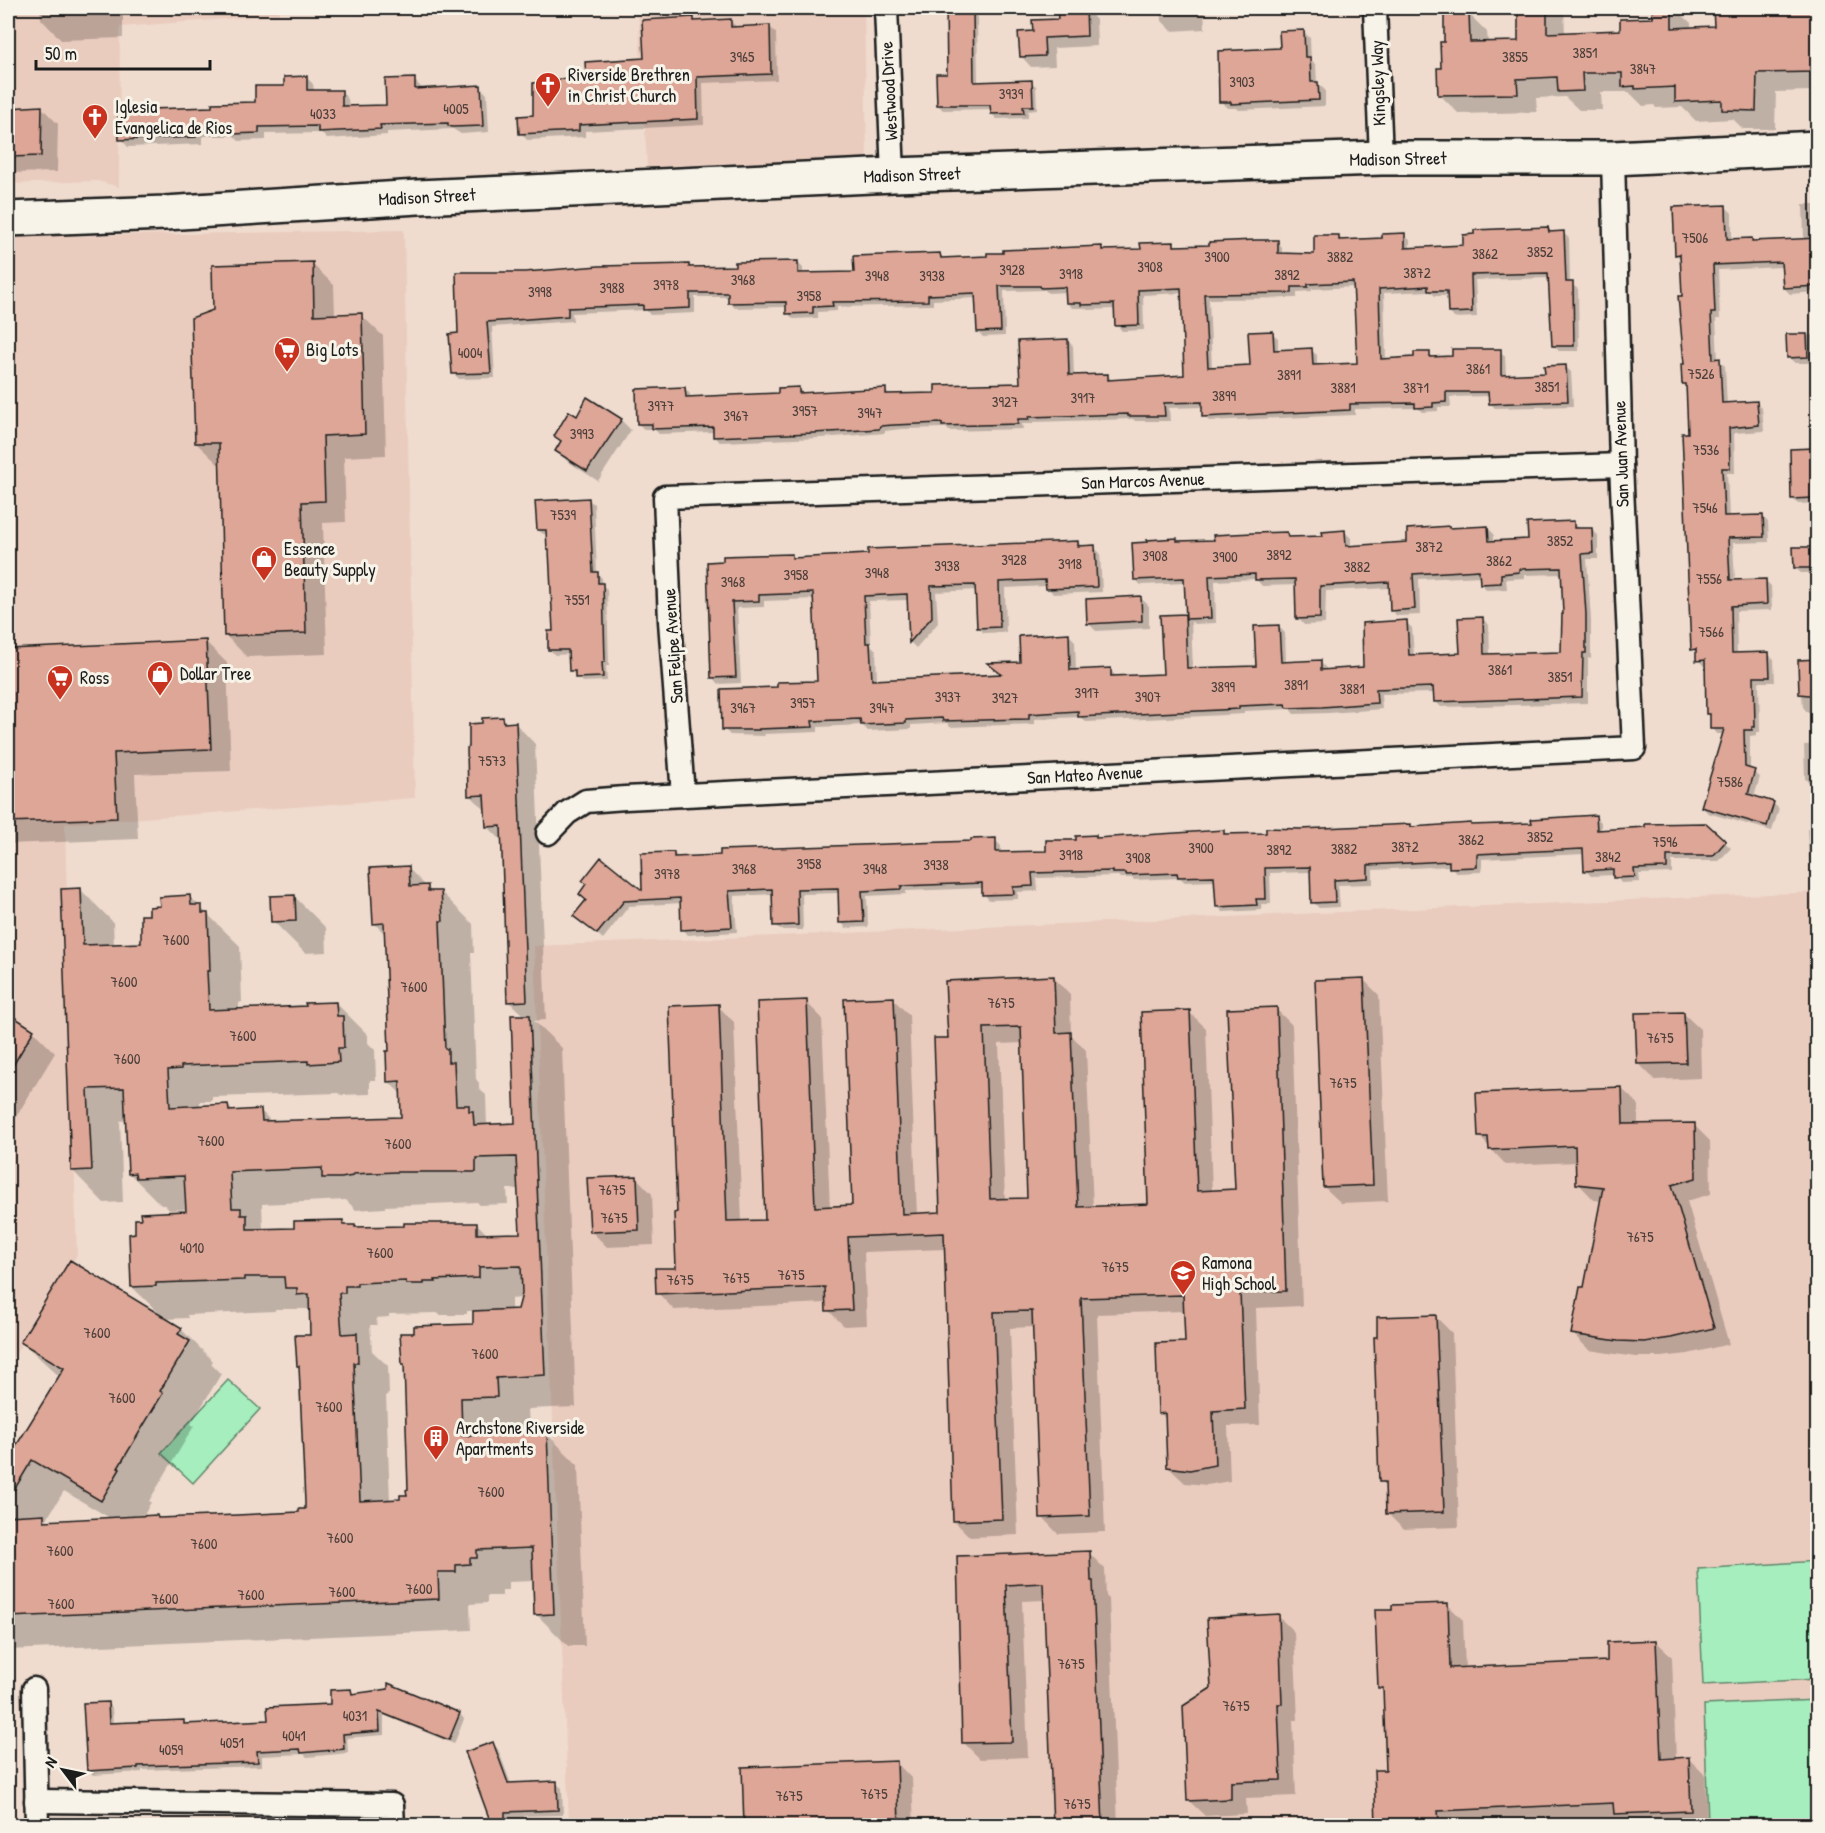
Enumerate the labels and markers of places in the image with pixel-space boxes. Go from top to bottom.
place label: Riverside Brethren in Christ Church [568,62,690,108]
church icon: Riverside Brethren in Christ Church [533,70,563,108]
place label: Iglesia Evangelica de Rios [115,94,232,140]
church icon: Iglesia Evangelica de Rios [80,102,110,140]
supermarket icon: Big Lots [272,335,302,373]
place label: Big Lots [306,337,358,362]
place label: Essence Beauty Supply [284,536,376,582]
shop icon: Essence Beauty Supply [249,544,279,582]
shop icon: Dollar Tree [145,659,175,697]
place label: Dollar Tree [180,661,251,686]
supermarket icon: Ross [45,663,75,701]
place label: Ross [80,665,109,690]
place label: Ramona High School [1202,1250,1276,1296]
school or university icon: Ramona High School [1168,1258,1198,1296]
place label: Archstone Riverside Apartments [456,1415,585,1461]
building icon: Archstone Riverside Apartments [421,1423,451,1461]

